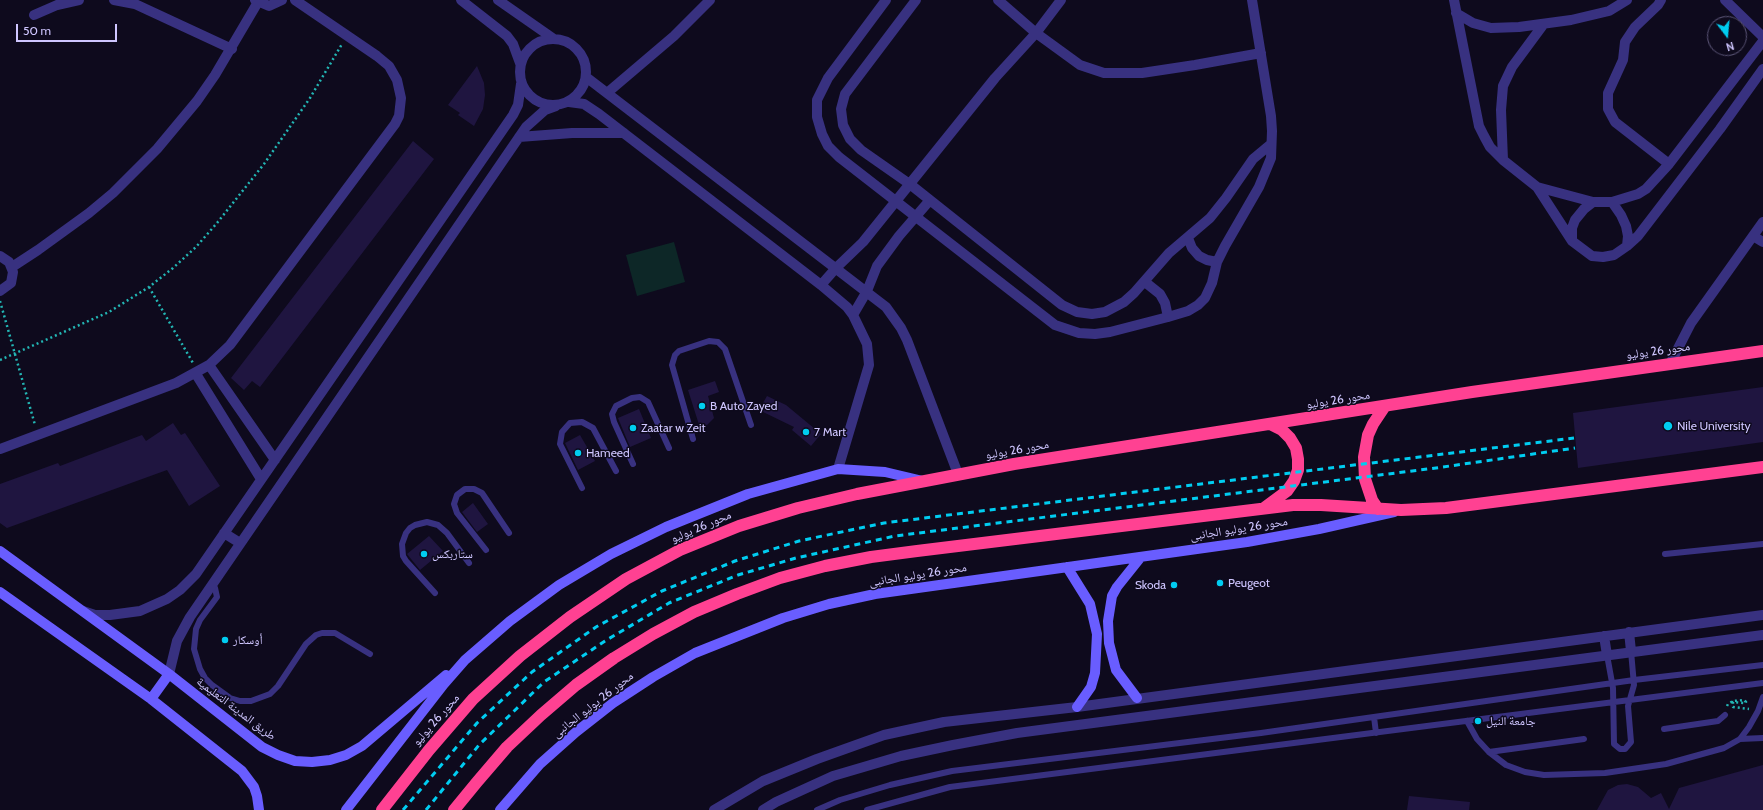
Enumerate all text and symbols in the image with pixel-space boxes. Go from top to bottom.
scale bar [18,16,119,42]
north arrow [1707,16,1747,56]
text: 50 m [23,23,51,38]
text: N [1724,39,1736,54]
street label: محور 26 يوليو [1625,339,1691,363]
street label: محور 26 يوليو [1305,388,1371,412]
place label: B Auto Zayed [710,399,777,413]
marker: B Auto Zayed [697,401,707,411]
place label: Nile University [1677,419,1751,433]
marker: Nile University [1662,420,1674,432]
place label: Zaatar w Zeit [641,421,706,435]
marker: Zaatar w Zeit [628,423,638,433]
place label: 7 Mart [814,425,846,439]
marker: 7 Mart [801,427,811,437]
street label: محور 26 يوليو [984,437,1050,463]
place label: Hameed [586,446,630,460]
marker: Hameed [573,448,583,458]
street label: محور 26 يوليو [669,508,733,546]
street label: محور 26 يوليو الجانبى [1189,514,1289,544]
place label: ستاربكس [432,547,473,561]
marker: ستاربكس [419,549,429,559]
street label: محور 26 يوليو الجانبى [868,560,968,590]
place label: Peugeot [1228,576,1270,590]
place label: Skoda [1135,578,1166,592]
marker: Peugeot [1215,578,1225,588]
marker: Skoda [1169,580,1179,590]
place label: أوسكار [233,633,263,647]
marker: أوسكار [220,635,230,645]
street label: محور 26 يوليو الجانبى [550,669,636,741]
street label: طريق المدينة التعليمية [193,674,279,744]
street label: محور 26 يوليو [409,691,463,749]
place label: جامعة النيل [1486,714,1536,728]
marker: جامعة النيل [1473,716,1483,726]

